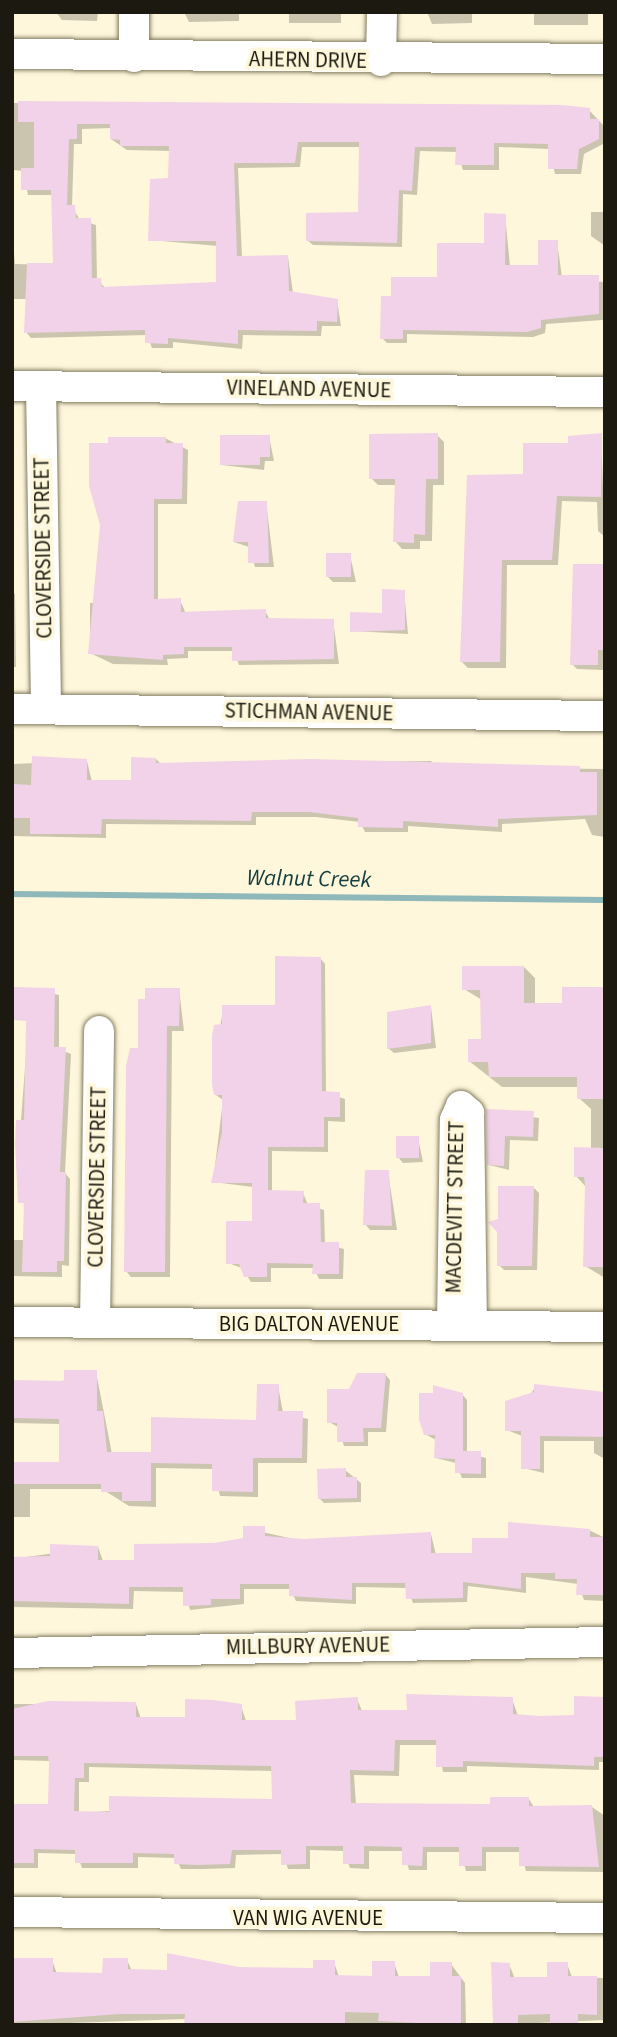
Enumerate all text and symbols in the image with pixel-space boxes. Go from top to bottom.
street label: AHERN DRIVE [249,46,367,74]
street label: VINELAND AVENUE [227,375,391,403]
street label: CLOVERSIDE STREET [29,457,57,639]
street label: STICHMAN AVENUE [224,698,394,726]
water label: Walnut Creek [246,864,372,894]
street label: CLOVERSIDE STREET [83,1086,111,1268]
street label: MACDEVITT STREET [441,1120,469,1294]
street label: BIG DALTON AVENUE [219,1311,399,1337]
street label: MILLBURY AVENUE [226,1632,390,1660]
street label: VAN WIG AVENUE [233,1905,383,1931]

